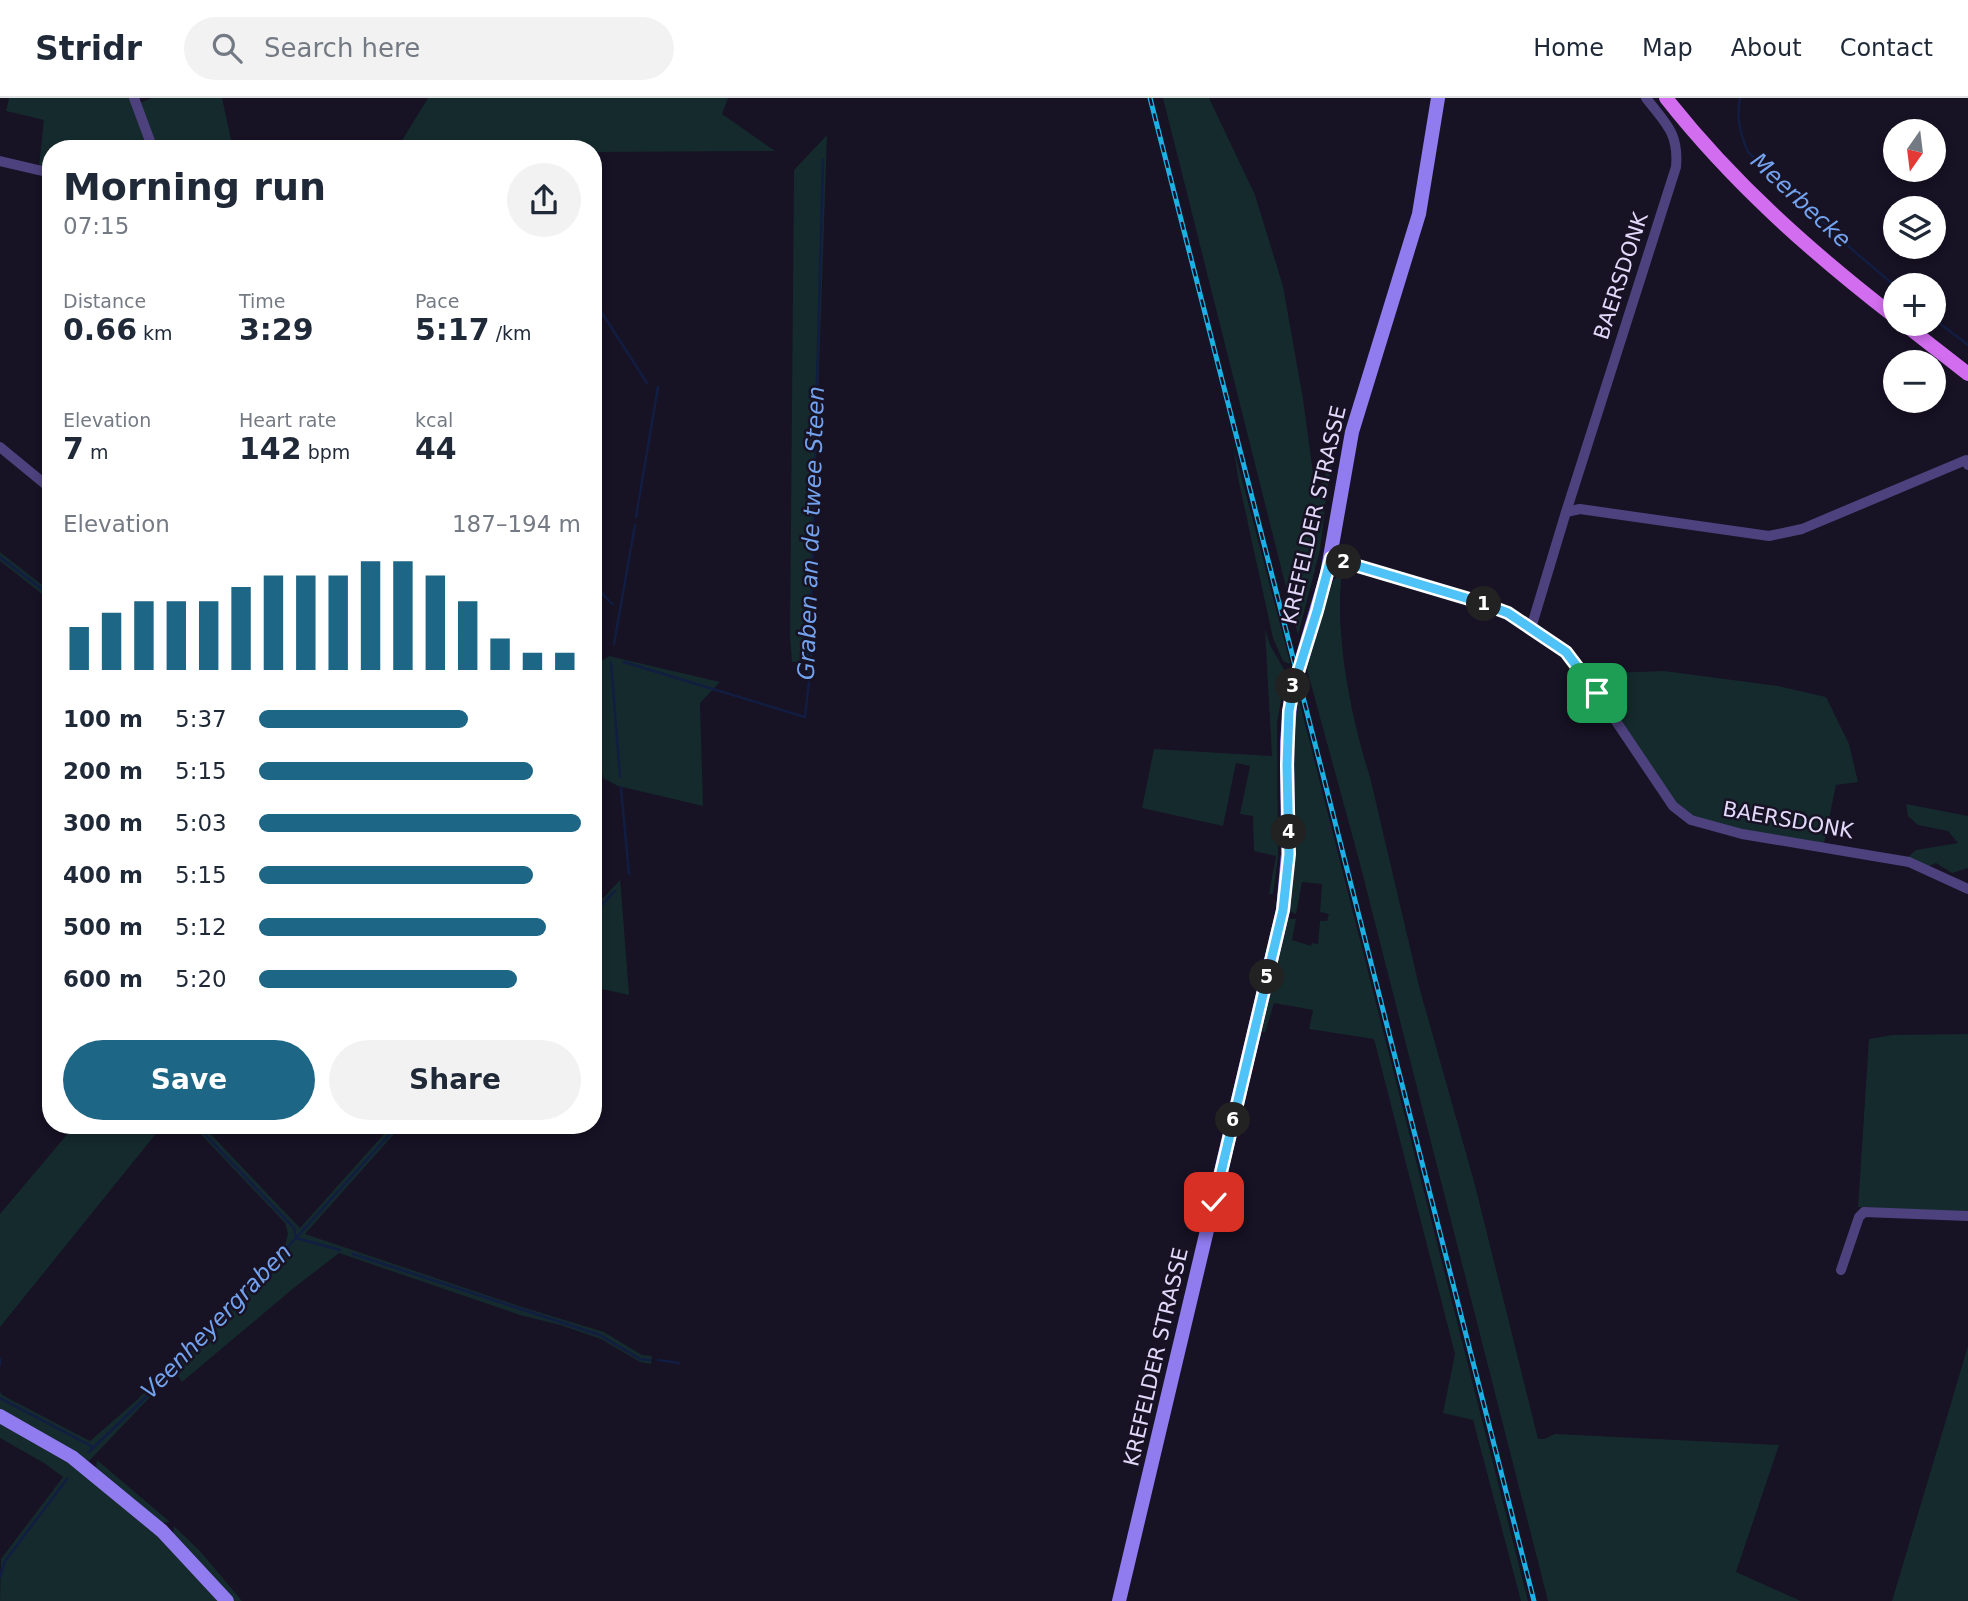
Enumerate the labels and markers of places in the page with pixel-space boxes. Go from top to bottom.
pin: 2 [1326,545,1362,580]
pin: 1 [1466,587,1502,622]
pin [1567,663,1627,723]
pin: 3 [1276,668,1310,704]
pin: 4 [1272,814,1306,850]
pin: 5 [1250,960,1284,994]
pin: 6 [1216,1102,1250,1138]
pin [1184,1172,1244,1232]

